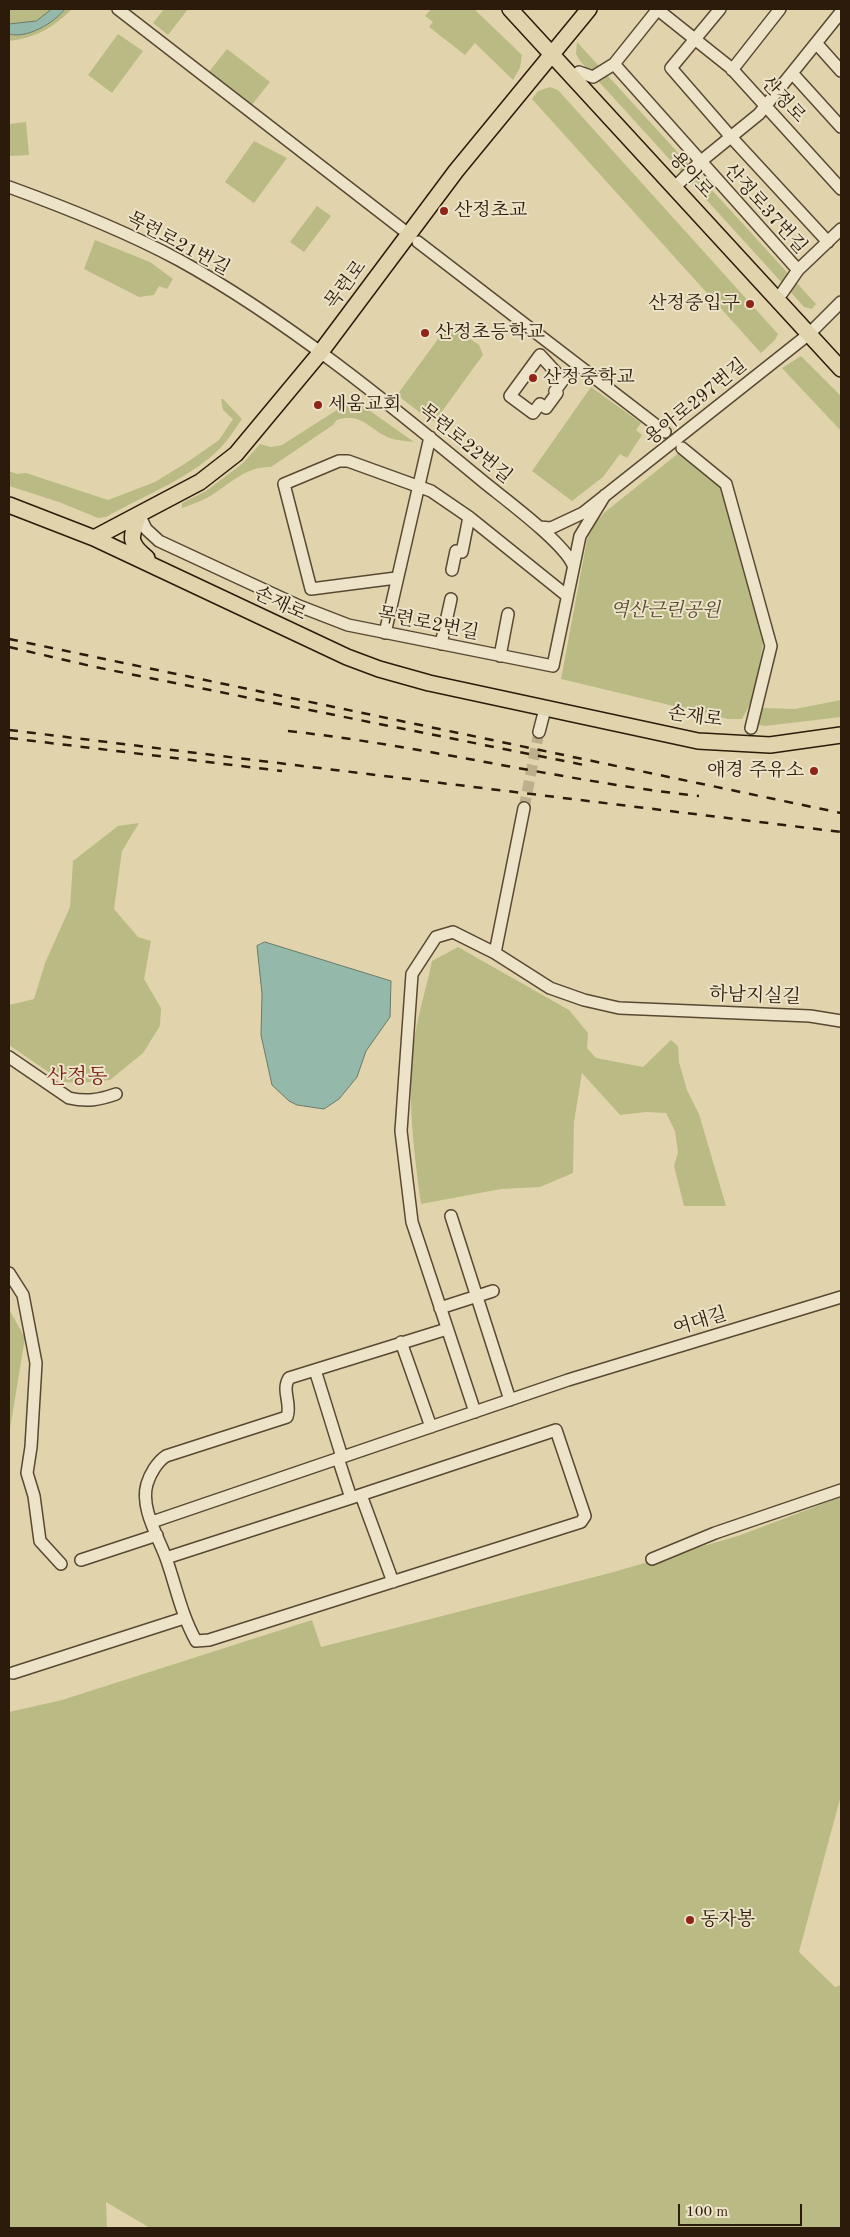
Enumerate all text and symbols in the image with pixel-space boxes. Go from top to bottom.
street label: 산정로 [756,72,810,128]
street label: 용아로 [664,147,718,203]
street label: 산정로37번길 [718,159,812,259]
place label: 산정초교 [454,200,527,222]
marker: 산정초교 [438,205,450,217]
street label: 목련로21번길 [122,207,234,281]
street label: 목련로 [320,256,372,314]
place label: 산정중입구 [648,293,740,315]
marker: 산정중입구 [744,298,756,310]
place label: 산정초등학교 [435,322,545,344]
marker: 산정초등학교 [419,327,431,339]
street label: 용아로297번길 [640,354,752,450]
place label: 산정중학교 [543,367,635,389]
marker: 산정중학교 [527,372,539,384]
place label: 세움교회 [328,394,401,416]
marker: 세움교회 [312,399,324,411]
street label: 목련로22번길 [414,399,516,489]
street label: 손재로 [250,582,310,626]
park label: 역산근린공원 [610,600,720,622]
street label: 목련로2번길 [375,603,481,645]
street label: 손재로 [666,702,724,732]
place label: 애경 주유소 [707,760,804,782]
marker: 애경 주유소 [808,765,820,777]
street label: 하남지실길 [709,983,801,1009]
district label: 산정동 [47,1064,107,1090]
street label: 여대길 [670,1303,730,1341]
place label: 동자봉 [700,1909,755,1931]
marker: 동자봉 [684,1914,696,1926]
scale bar [680,2194,804,2226]
text: 100 m [686,2205,728,2220]

